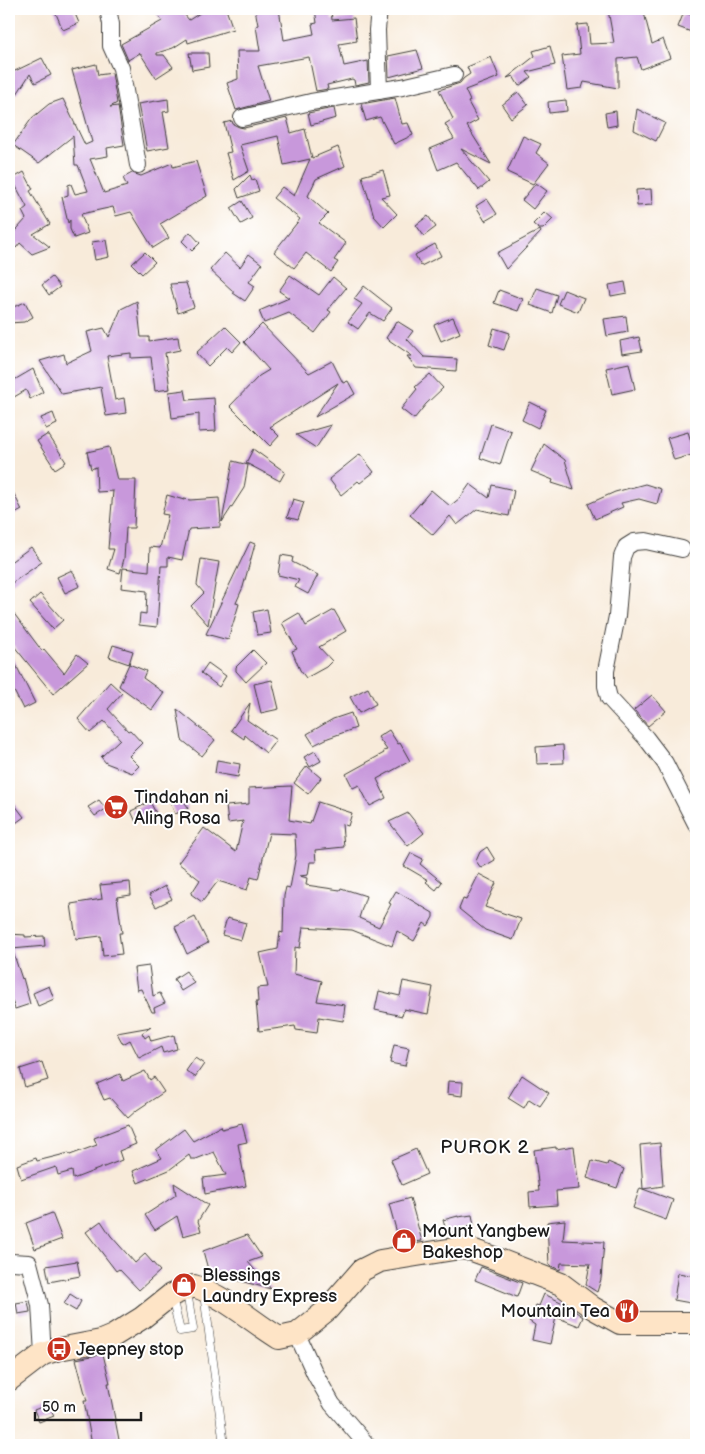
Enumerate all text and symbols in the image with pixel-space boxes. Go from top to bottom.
place label: Tindahan ni Aling Rosa [134,787,229,829]
supermarket icon: Tindahan ni Aling Rosa [103,794,129,820]
district label: PUROK 2 [440,1136,530,1159]
place label: Mount Yangbew Bakeshop [422,1221,550,1263]
shop icon: Mount Yangbew Bakeshop [391,1228,417,1254]
place label: Blessings Laundry Express [202,1265,337,1307]
shop icon: Blessings Laundry Express [171,1272,197,1298]
restaurant icon: Mountain Tea [614,1298,640,1324]
place label: Mountain Tea [501,1301,610,1322]
bus stop icon: Jeepney stop [46,1336,72,1362]
place label: Jeepney stop [76,1339,184,1360]
scale bar [35,1389,141,1421]
text: 50 m [42,1398,76,1417]

